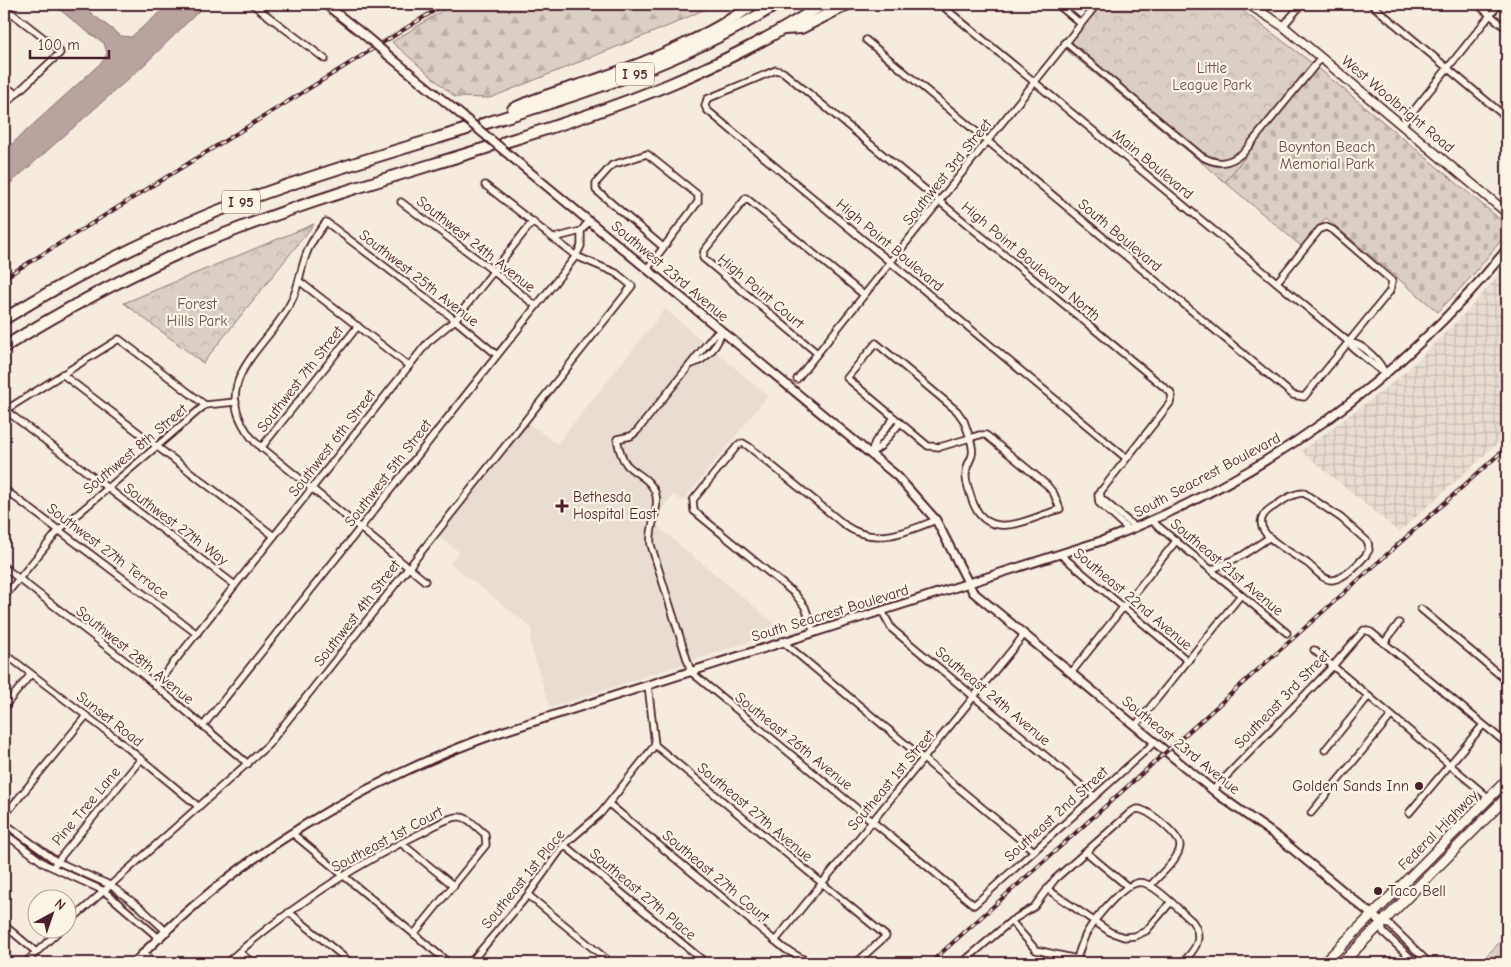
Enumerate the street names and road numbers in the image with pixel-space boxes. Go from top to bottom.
street label: West Woolbright Road [1338,52,1458,156]
road number: I 95 [616,62,654,86]
street label: Southwest 3rd Street [899,115,996,229]
street label: Main Boulevard [1109,125,1197,203]
road number: I 95 [222,190,260,213]
street label: Southwest 24th Avenue [413,192,539,296]
street label: High Point Boulevard [833,195,947,295]
street label: South Boulevard [1074,195,1166,275]
street label: High Point Boulevard North [958,198,1104,324]
street label: Southwest 23rd Avenue [608,217,733,326]
street label: Southwest 25th Avenue [356,226,483,331]
street label: High Point Court [714,250,808,333]
street label: Southwest 7th Street [253,322,348,436]
street label: Southwest 6th Street [285,385,380,500]
street label: Southwest 8th Street [79,400,191,498]
street label: Southwest 5th Street [341,415,436,530]
street label: South Seacrest Boulevard [1131,429,1283,521]
street label: Southwest 27th Way [120,479,232,569]
street label: Southwest 27th Terrace [43,499,173,603]
street label: Southeast 21st Avenue [1167,514,1288,620]
street label: Southeast 22nd Avenue [1070,544,1196,654]
street label: Southwest 4th Street [310,556,405,670]
street label: South Seacrest Boulevard [749,580,911,646]
street label: Southwest 28th Avenue [72,602,198,708]
street label: Southeast 24th Avenue [932,642,1055,750]
street label: Southeast 3rd Street [1230,645,1334,752]
street label: Sunset Road [73,687,147,751]
street label: Southeast 26th Avenue [732,688,857,794]
street label: Southeast 23rd Avenue [1118,692,1244,798]
street label: Southeast 1st Street [844,725,939,834]
street label: Southeast 27th Avenue [694,759,817,866]
street label: Southeast 2nd Street [1000,762,1112,865]
street label: Pine Tree Lane [48,763,124,849]
street label: Federal Highway [1394,786,1482,874]
street label: Southeast 1st Court [328,802,446,876]
street label: Southeast 1st Place [477,825,569,932]
street label: Southeast 27th Court [659,826,774,927]
street label: Southeast 27th Place [586,844,700,944]

